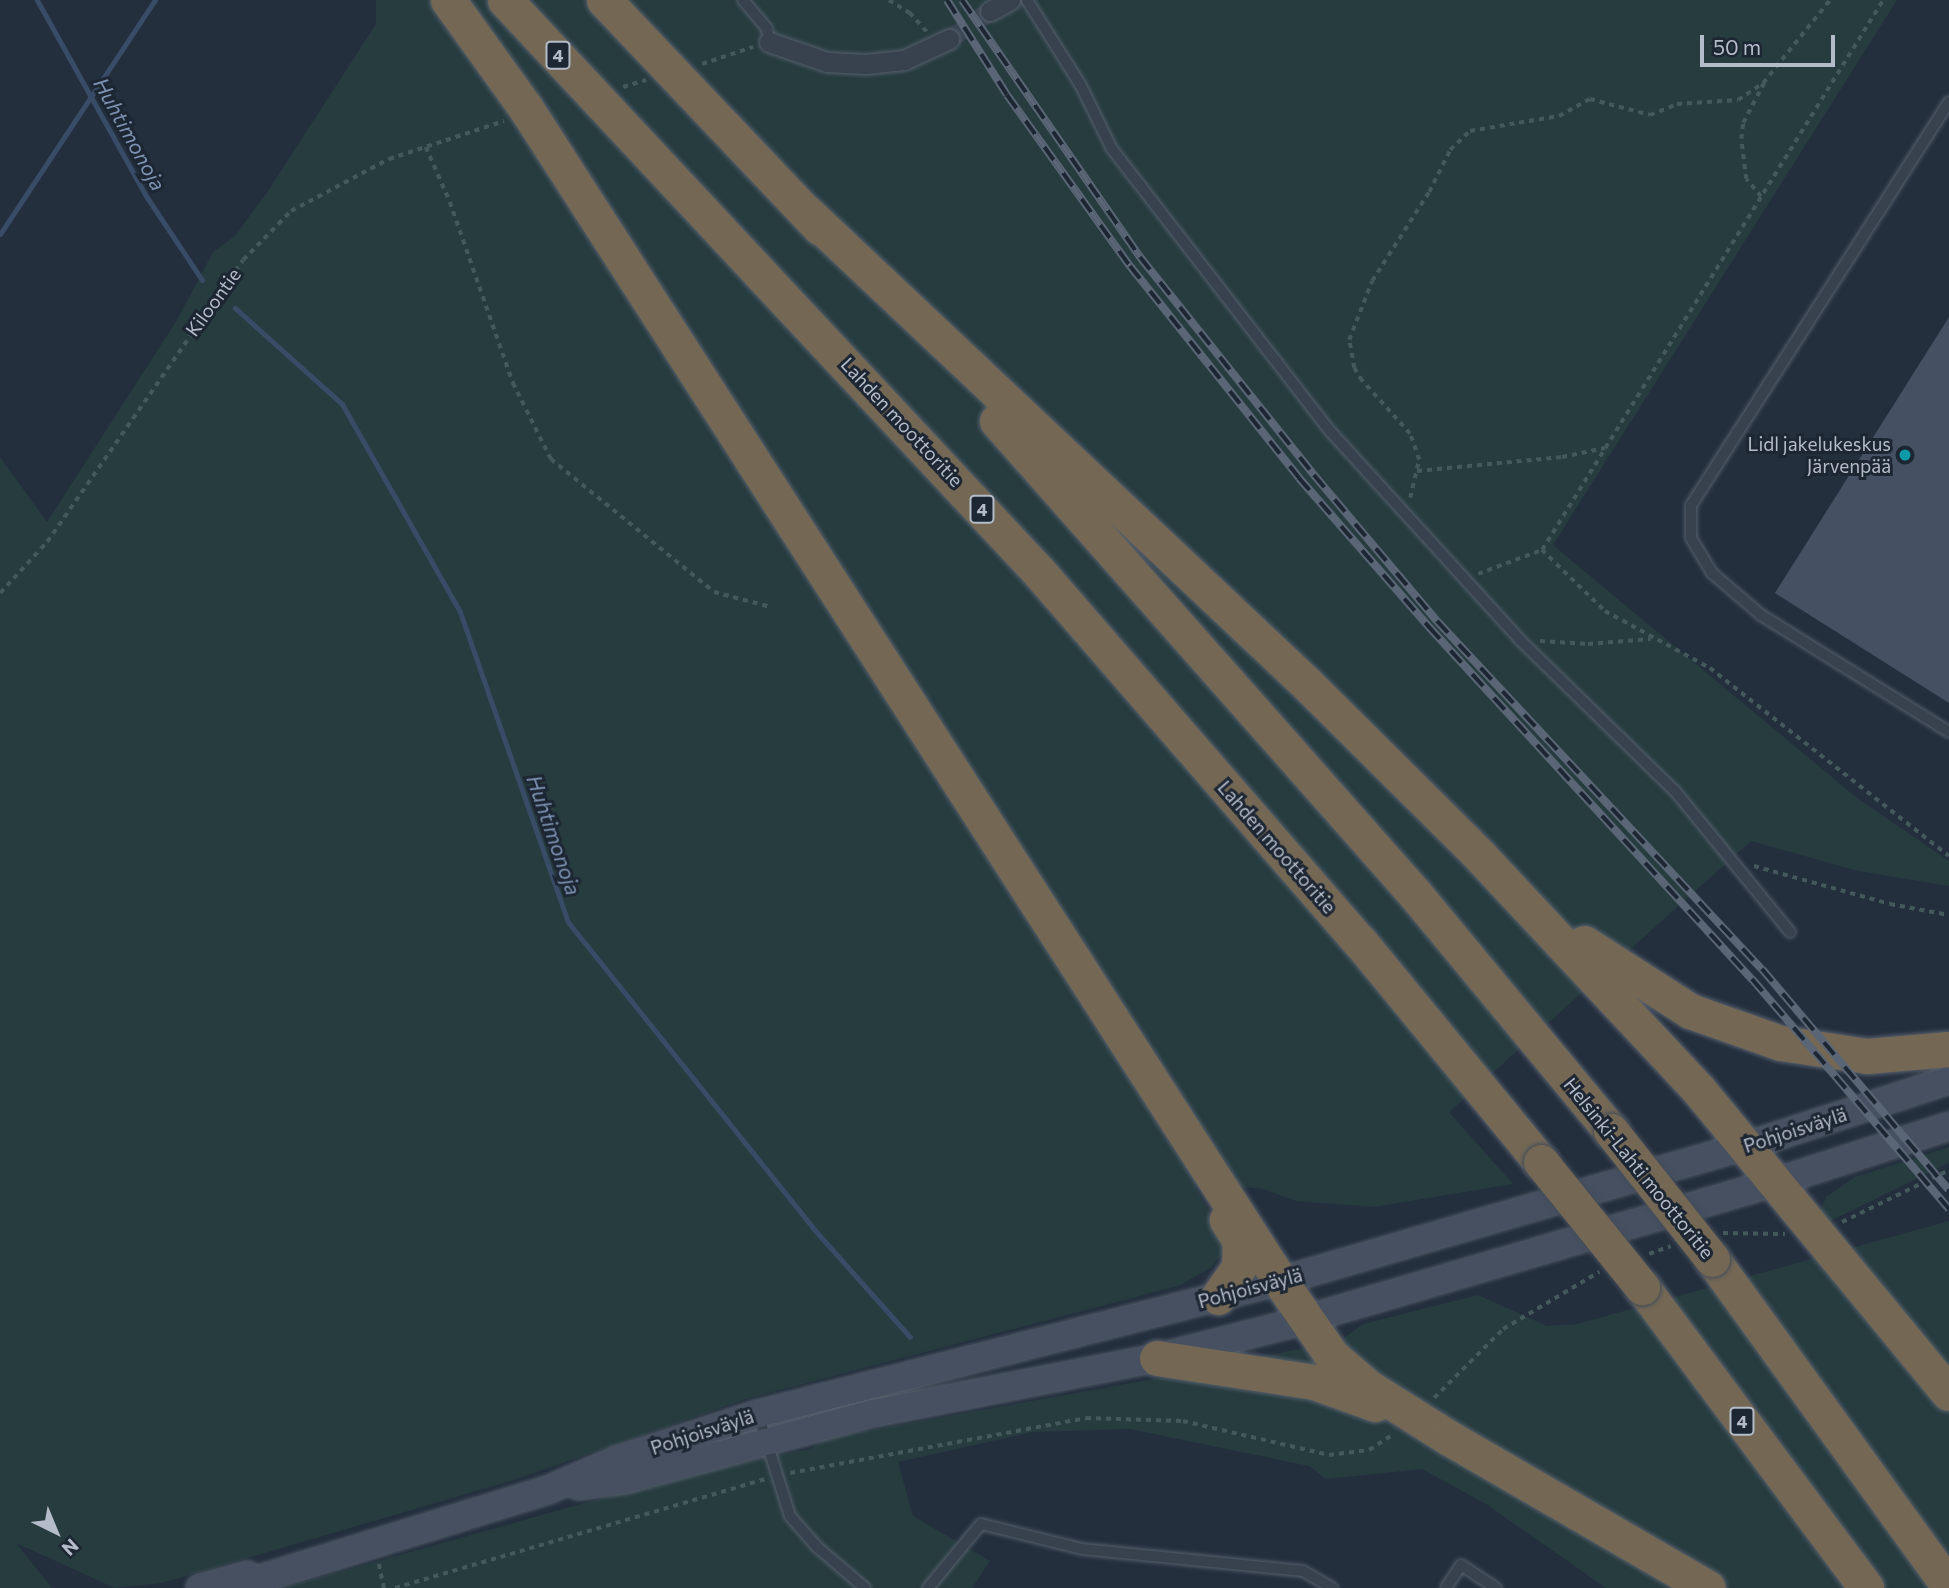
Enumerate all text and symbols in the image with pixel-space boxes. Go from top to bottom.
scale bar [1704,21,1839,65]
text: 50 m [1713,34,1761,59]
road number: 4 [544,40,572,70]
water label: Huhtimonoja [89,73,171,195]
street label: Kiloontie [181,263,245,341]
street label: Lahden moottoritie [836,353,968,491]
place label: Lidl jakelukeskus Järvenpää [1748,433,1891,477]
marker: Lidl jakelukeskus Järvenpää [1897,447,1913,463]
road number: 4 [968,494,996,524]
water label: Huhtimonoja [522,772,586,898]
street label: Lahden moottoritie [1213,776,1341,918]
street label: Helsinki-Lahti moottoritie [1559,1073,1719,1263]
street label: Pohjoisväylä [1741,1103,1849,1157]
street label: Pohjoisväylä [1195,1263,1305,1313]
street label: Pohjoisväylä [648,1405,756,1459]
road number: 4 [1728,1406,1756,1436]
north arrow [21,1497,91,1567]
text: N [58,1534,84,1561]

